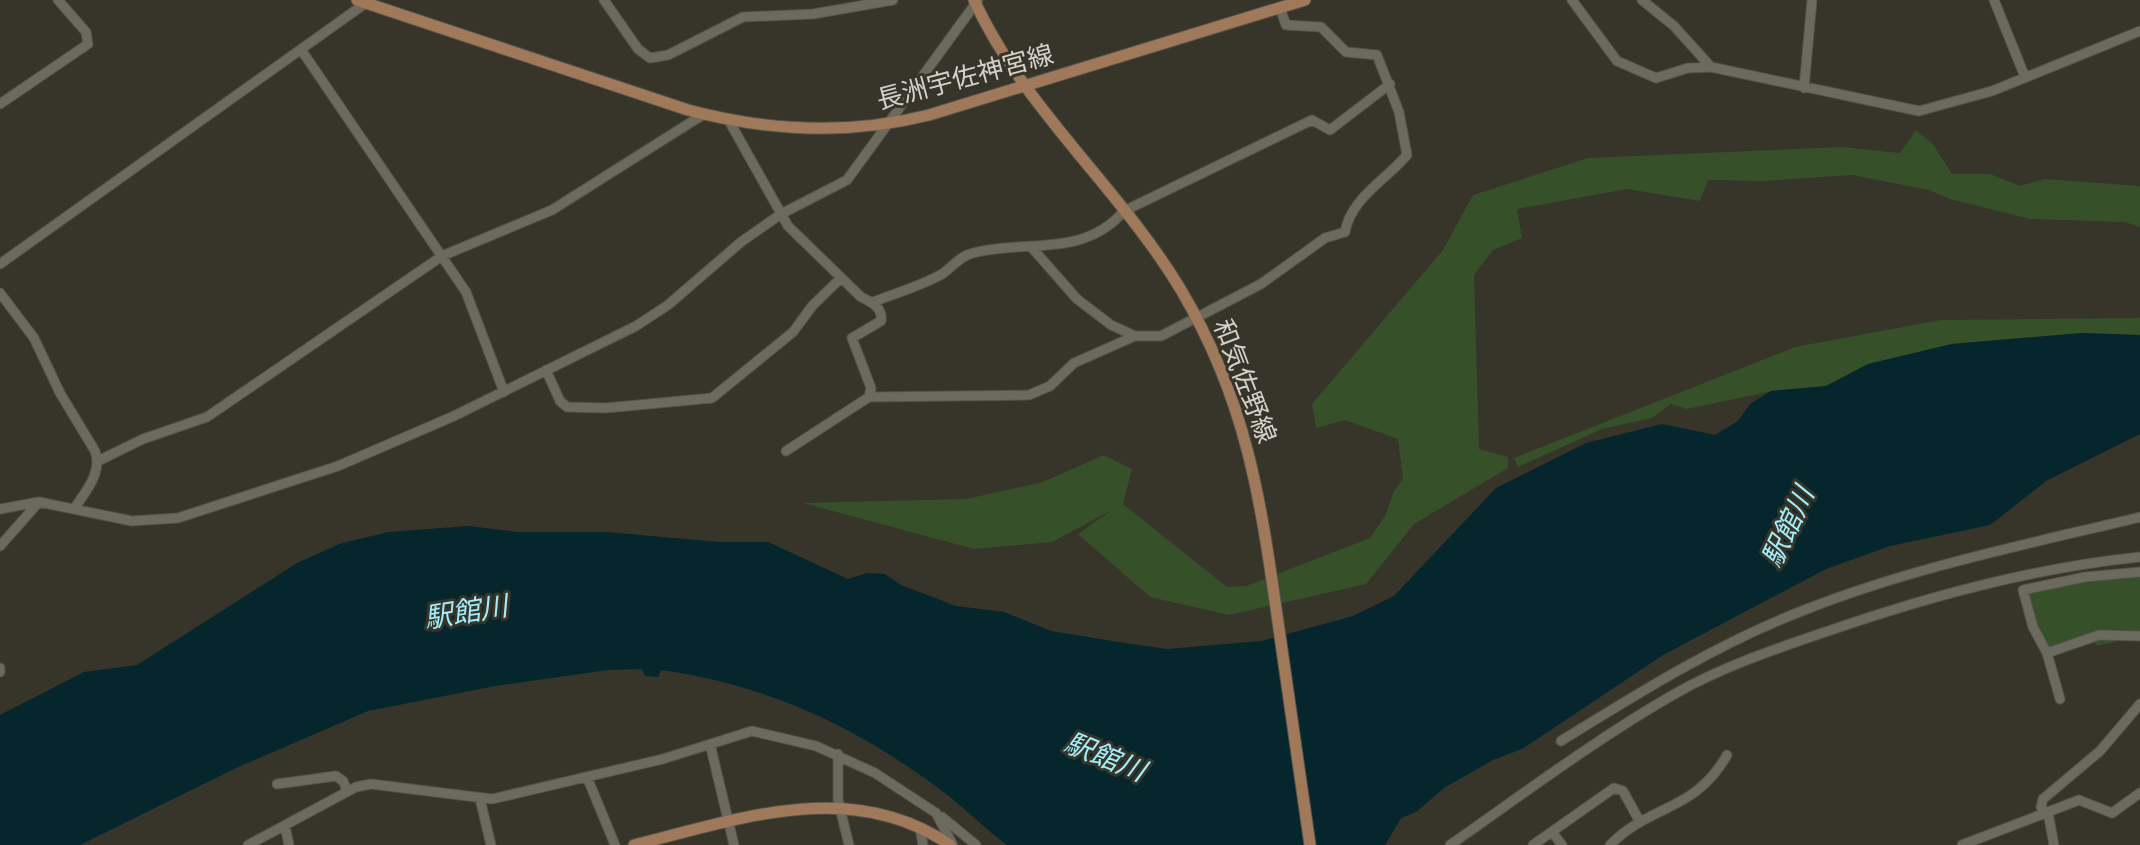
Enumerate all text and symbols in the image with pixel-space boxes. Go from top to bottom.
street label: 長洲宇佐神宮線 [873,39,1057,115]
street label: 和気佐野線 [1208,315,1282,447]
water label: 駅館川 [1755,479,1822,572]
water label: 駅館川 [422,589,513,635]
water label: 駅館川 [1060,726,1153,789]

